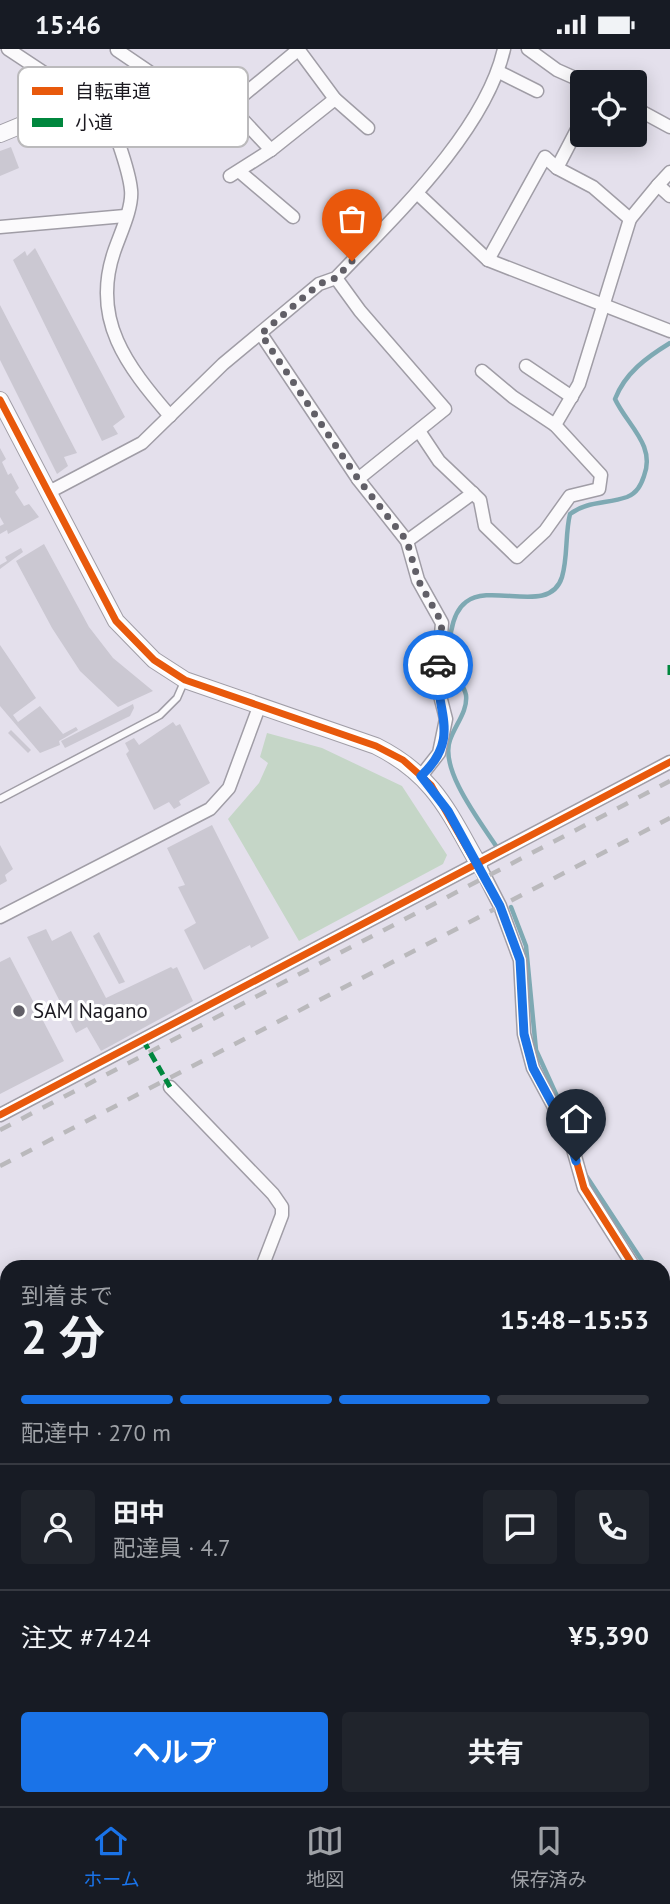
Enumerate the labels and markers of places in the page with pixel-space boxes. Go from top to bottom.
pin [322,189,382,261]
place label: SAM Nagano [33,997,148,1024]
marker: SAM Nagano [11,1003,27,1019]
pin [546,1089,606,1161]

